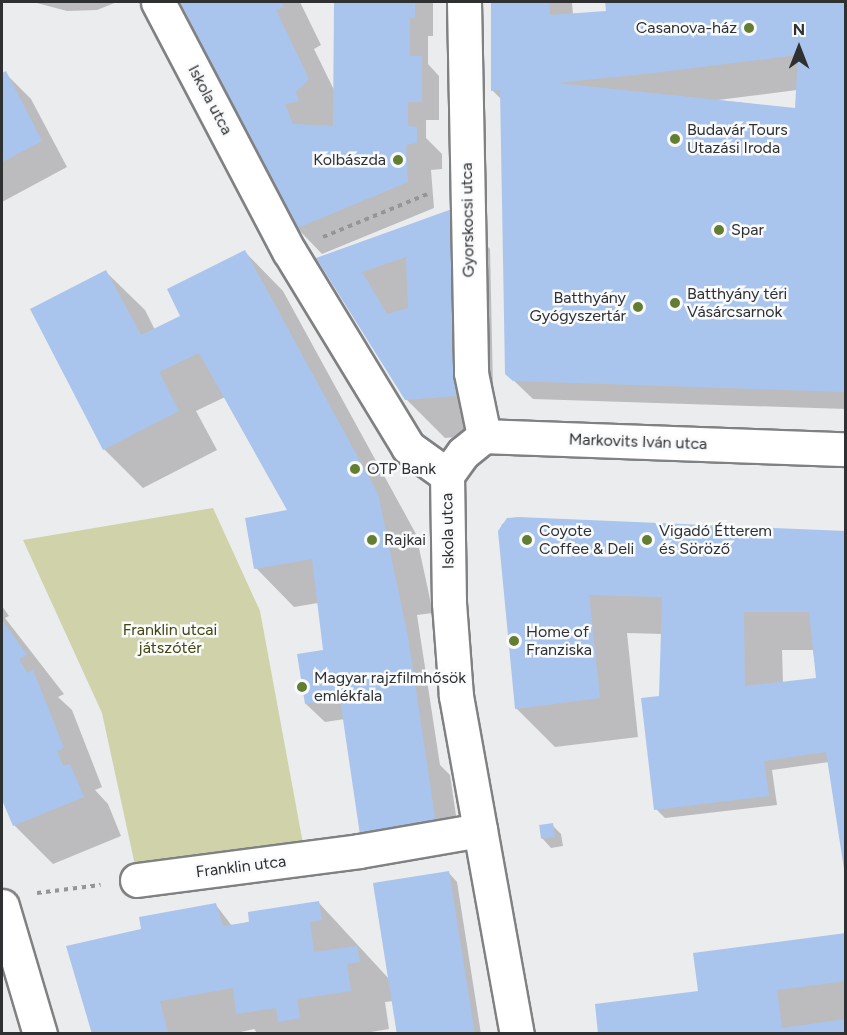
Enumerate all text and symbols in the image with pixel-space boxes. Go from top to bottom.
place label: Casanova-ház [636,18,737,38]
north arrow [769,18,829,78]
text: N [793,20,805,39]
marker: Casanova-ház [742,21,756,35]
street label: Iskola utca [184,62,236,138]
place label: Budavár Tours Utazási Iroda [687,120,788,158]
marker: Budavár Tours Utazási Iroda [668,132,682,146]
place label: Kolbászda [313,150,386,170]
marker: Kolbászda [391,153,405,167]
street label: Gyorskocsi utca [457,162,479,278]
place label: Spar [731,220,764,240]
marker: Spar [712,223,726,237]
place label: Batthyány téri Vásárcsarnok [687,284,787,322]
place label: Batthyány Gyógyszertár [530,288,626,326]
marker: Batthyány téri Vásárcsarnok [668,296,682,310]
marker: Batthyány Gyógyszertár [631,300,645,314]
street label: Markovits Iván utca [568,430,708,454]
place label: OTP Bank [367,459,436,479]
marker: OTP Bank [348,462,362,476]
street label: Iskola utca [438,493,458,569]
place label: Coyote Coffee & Deli [539,521,634,559]
place label: Vigadó Étterem és Söröző [659,521,772,559]
place label: Rajkai [384,530,426,550]
marker: Rajkai [365,533,379,547]
marker: Coyote Coffee & Deli [520,533,534,547]
marker: Vigadó Étterem és Söröző [640,533,654,547]
park label: Franklin utcai játszótér [123,620,217,658]
place label: Home of Franziska [526,622,592,660]
marker: Home of Franziska [507,634,521,648]
place label: Magyar rajzfilmhősök emlékfala [314,668,466,706]
marker: Magyar rajzfilmhősök emlékfala [295,680,309,694]
street label: Franklin utca [195,852,287,882]

